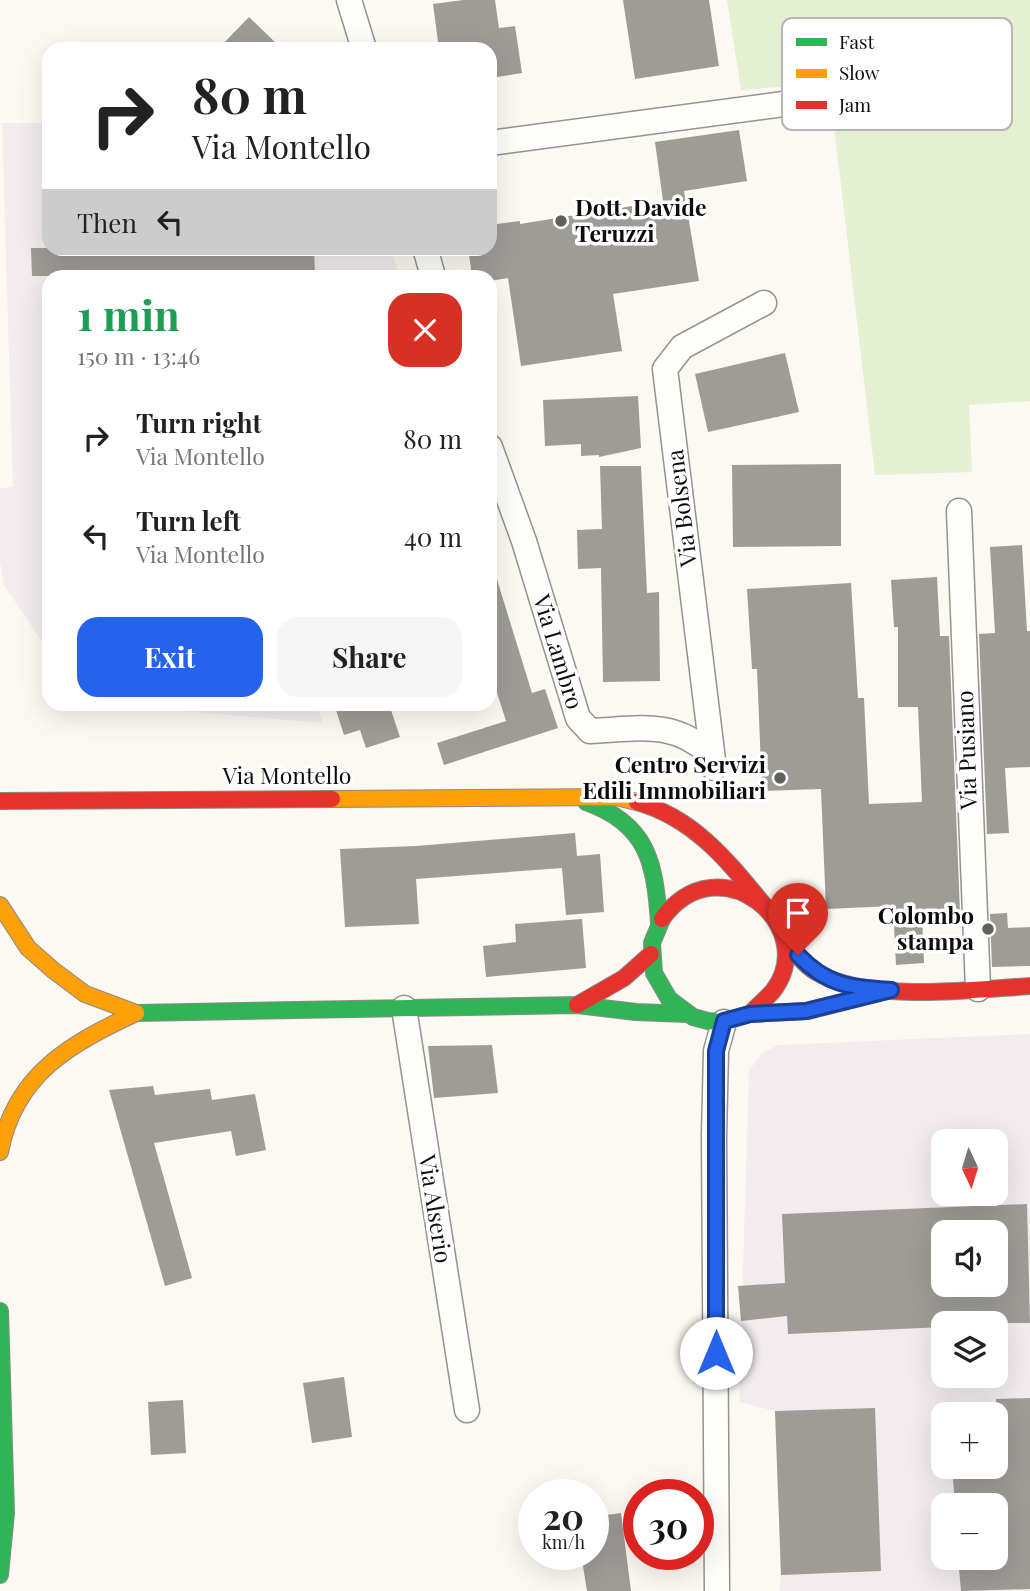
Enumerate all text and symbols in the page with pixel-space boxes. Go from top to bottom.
legend [782,18,1012,130]
text: Fast [839,28,875,54]
text: Slow [839,59,880,85]
text: 80 m [192,61,307,126]
icon: right [77,70,168,161]
text: Jam [838,91,871,117]
text: Via Montello [192,124,371,167]
place label: Dott. Davide Teruzzi [575,191,707,248]
icon: left [151,203,189,241]
text: Then [77,205,137,240]
marker: Dott. Davide Teruzzi [553,213,569,229]
text: 1 min [77,286,180,342]
button: close [388,293,462,367]
text: 150 m · 13:46 [77,340,200,371]
text: Turn right [136,405,262,440]
icon: right [77,419,115,457]
text: 80 m [403,421,462,456]
text: Via Montello [136,440,265,471]
street label: Via Bolsena [658,447,703,570]
text: Turn left [136,503,241,538]
icon: left [77,517,115,555]
text: 40 m [404,519,462,554]
text: Via Montello [136,538,265,569]
street label: Via Lambro [527,590,592,713]
button: Exit [77,617,263,697]
button: Share [277,617,462,697]
street label: Via Pusiano [948,690,983,811]
place label: Centro Servizi Edili Immobiliari [582,748,766,805]
street label: Via Montello [222,759,351,790]
marker: Centro Servizi Edili Immobiliari [772,770,788,786]
pin [768,883,828,955]
icon: arrive [779,894,817,932]
place label: Colombo stampa [878,899,974,956]
marker: Colombo stampa [980,921,996,937]
north arrow [931,1129,1008,1206]
map controls [931,1129,1008,1570]
street label: Via Alserio [412,1151,460,1265]
button: sound [931,1220,1008,1297]
button: layers [931,1311,1008,1388]
position arrow [679,1316,753,1390]
button: + [931,1402,1008,1479]
speed limit sign: 30 [623,1479,714,1570]
text: 20 [543,1492,584,1539]
button: − [931,1493,1008,1570]
text: km/h [542,1530,585,1554]

